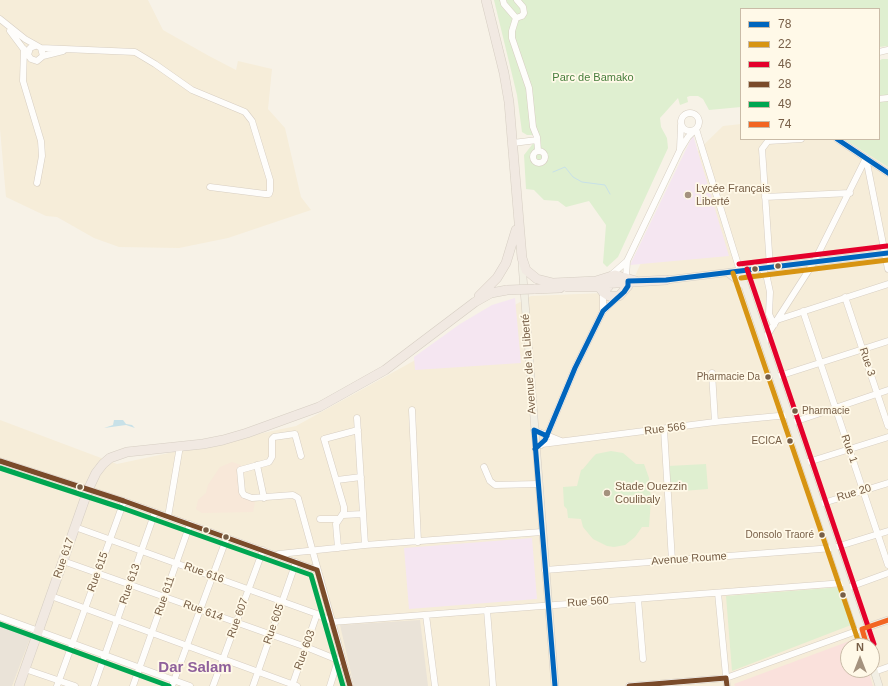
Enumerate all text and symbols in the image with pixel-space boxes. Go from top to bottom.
legend [740,8,880,140]
text: 78 [778,17,791,31]
text: 22 [778,37,791,51]
text: 46 [778,57,791,71]
park label: Parc de Bamako [552,71,634,85]
text: 28 [778,77,791,91]
text: 49 [778,97,791,111]
text: 74 [778,117,791,131]
place label: Lycée Français Liberté [696,182,770,208]
marker: Lycée Français Liberté [683,190,693,200]
unlabelled marker [773,261,783,271]
unlabelled marker [750,264,760,274]
street label: Avenue de la Liberté [519,313,539,415]
street label: Rue 3 [856,346,878,378]
place label: Pharmacie Da [697,371,760,383]
marker: Pharmacie Da [763,372,773,382]
place label: Pharmacie [802,405,850,417]
marker: Pharmacie [790,406,800,416]
street label: Rue 566 [644,420,686,438]
street label: Rue 1 [838,433,860,465]
place label: ECICA [751,435,782,447]
marker: ECICA [785,436,795,446]
place label: Stade Ouezzin Coulibaly [615,480,687,506]
unlabelled marker [75,482,85,492]
street label: Rue 20 [835,482,873,504]
marker: Stade Ouezzin Coulibaly [602,488,612,498]
unlabelled marker [201,525,211,535]
place label: Donsolo Traoré [745,529,814,541]
marker: Donsolo Traoré [817,530,827,540]
unlabelled marker [221,532,231,542]
street label: Rue 617 [51,536,77,580]
street label: Rue 615 [85,550,111,594]
street label: Avenue Roume [651,550,727,568]
street label: Rue 616 [182,560,226,586]
street label: Rue 613 [117,562,143,606]
street label: Rue 611 [152,575,178,617]
unlabelled marker [838,590,848,600]
street label: Rue 560 [567,594,609,610]
street label: Rue 607 [225,596,251,640]
street label: Rue 614 [181,598,225,624]
street label: Rue 605 [261,602,287,646]
street label: Rue 603 [292,628,318,672]
north arrow [840,638,880,678]
text: N [856,641,864,653]
district label: Dar Salam [158,659,232,677]

